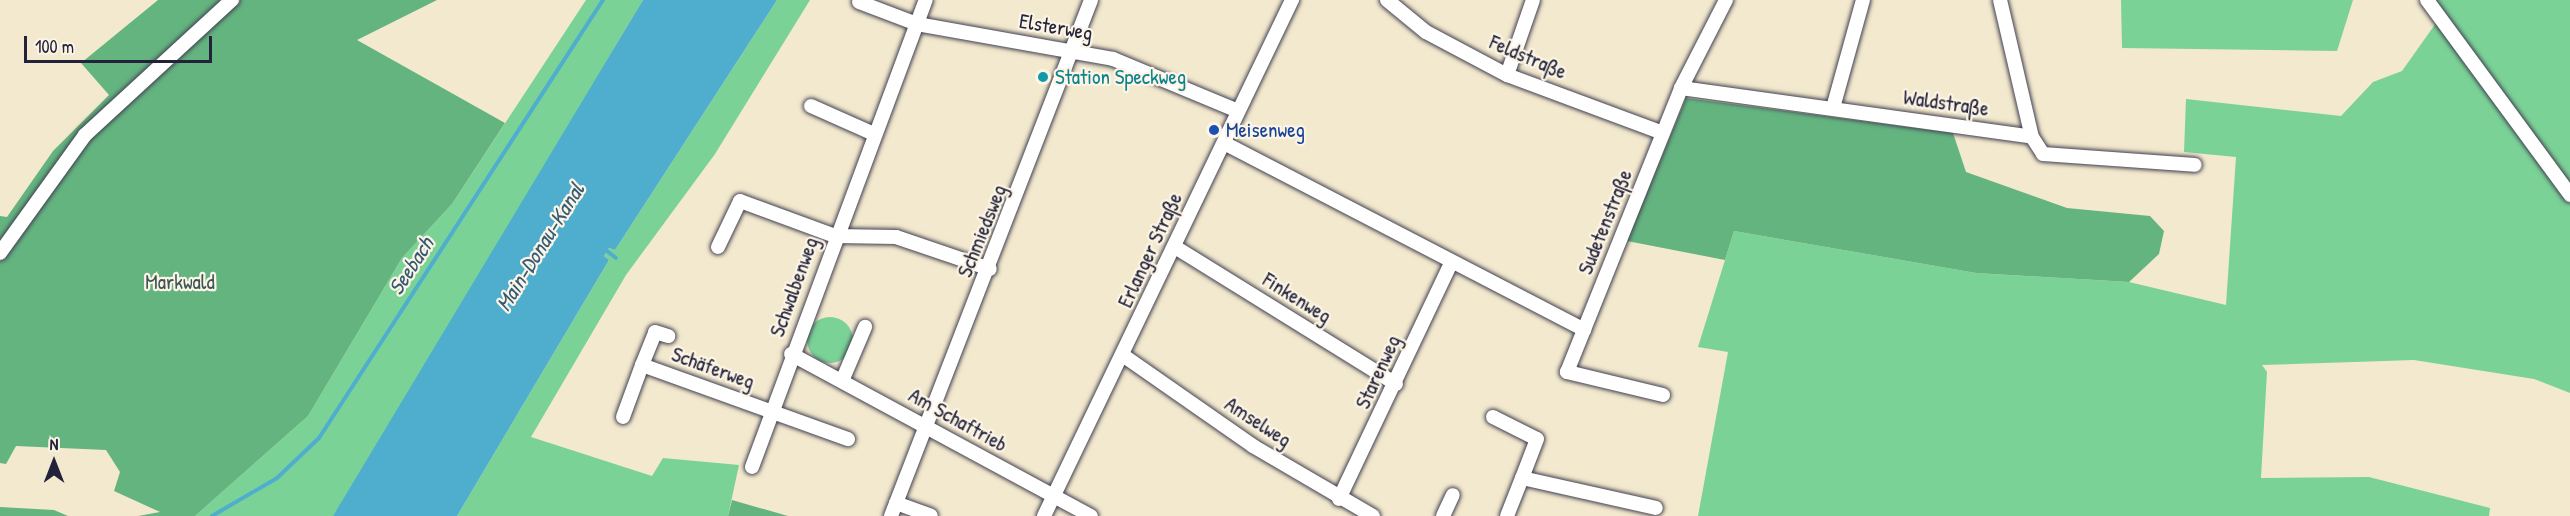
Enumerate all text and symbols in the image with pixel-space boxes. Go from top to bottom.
street label: Elsterweg [1017,8,1095,46]
scale bar [27,24,214,62]
street label: Feldstraße [1486,30,1570,84]
text: 100 m [35,34,74,59]
place label: Station Speckweg [1055,64,1186,90]
marker: Station Speckweg [1036,70,1050,84]
street label: Waldstraße [1902,85,1990,121]
place label: Meisenweg [1226,117,1305,143]
marker: Meisenweg [1207,123,1221,137]
street label: Sudetenstraße [1573,166,1637,278]
water label: Main-Donau-Kanal [490,178,590,316]
street label: Schmiedsweg [952,181,1012,281]
street label: Erlanger Straße [1112,189,1188,311]
water label: Seebach [383,232,439,300]
street label: Schwalbenweg [764,234,824,340]
street label: Finkenweg [1258,267,1336,329]
park label: Markwald [145,269,215,295]
street label: Starenweg [1350,331,1406,413]
street label: Schäferweg [668,341,758,395]
street label: Am Schaftrieb [904,383,1012,457]
street label: Amselweg [1220,391,1296,453]
north arrow [24,432,84,492]
text: N [50,433,58,455]

